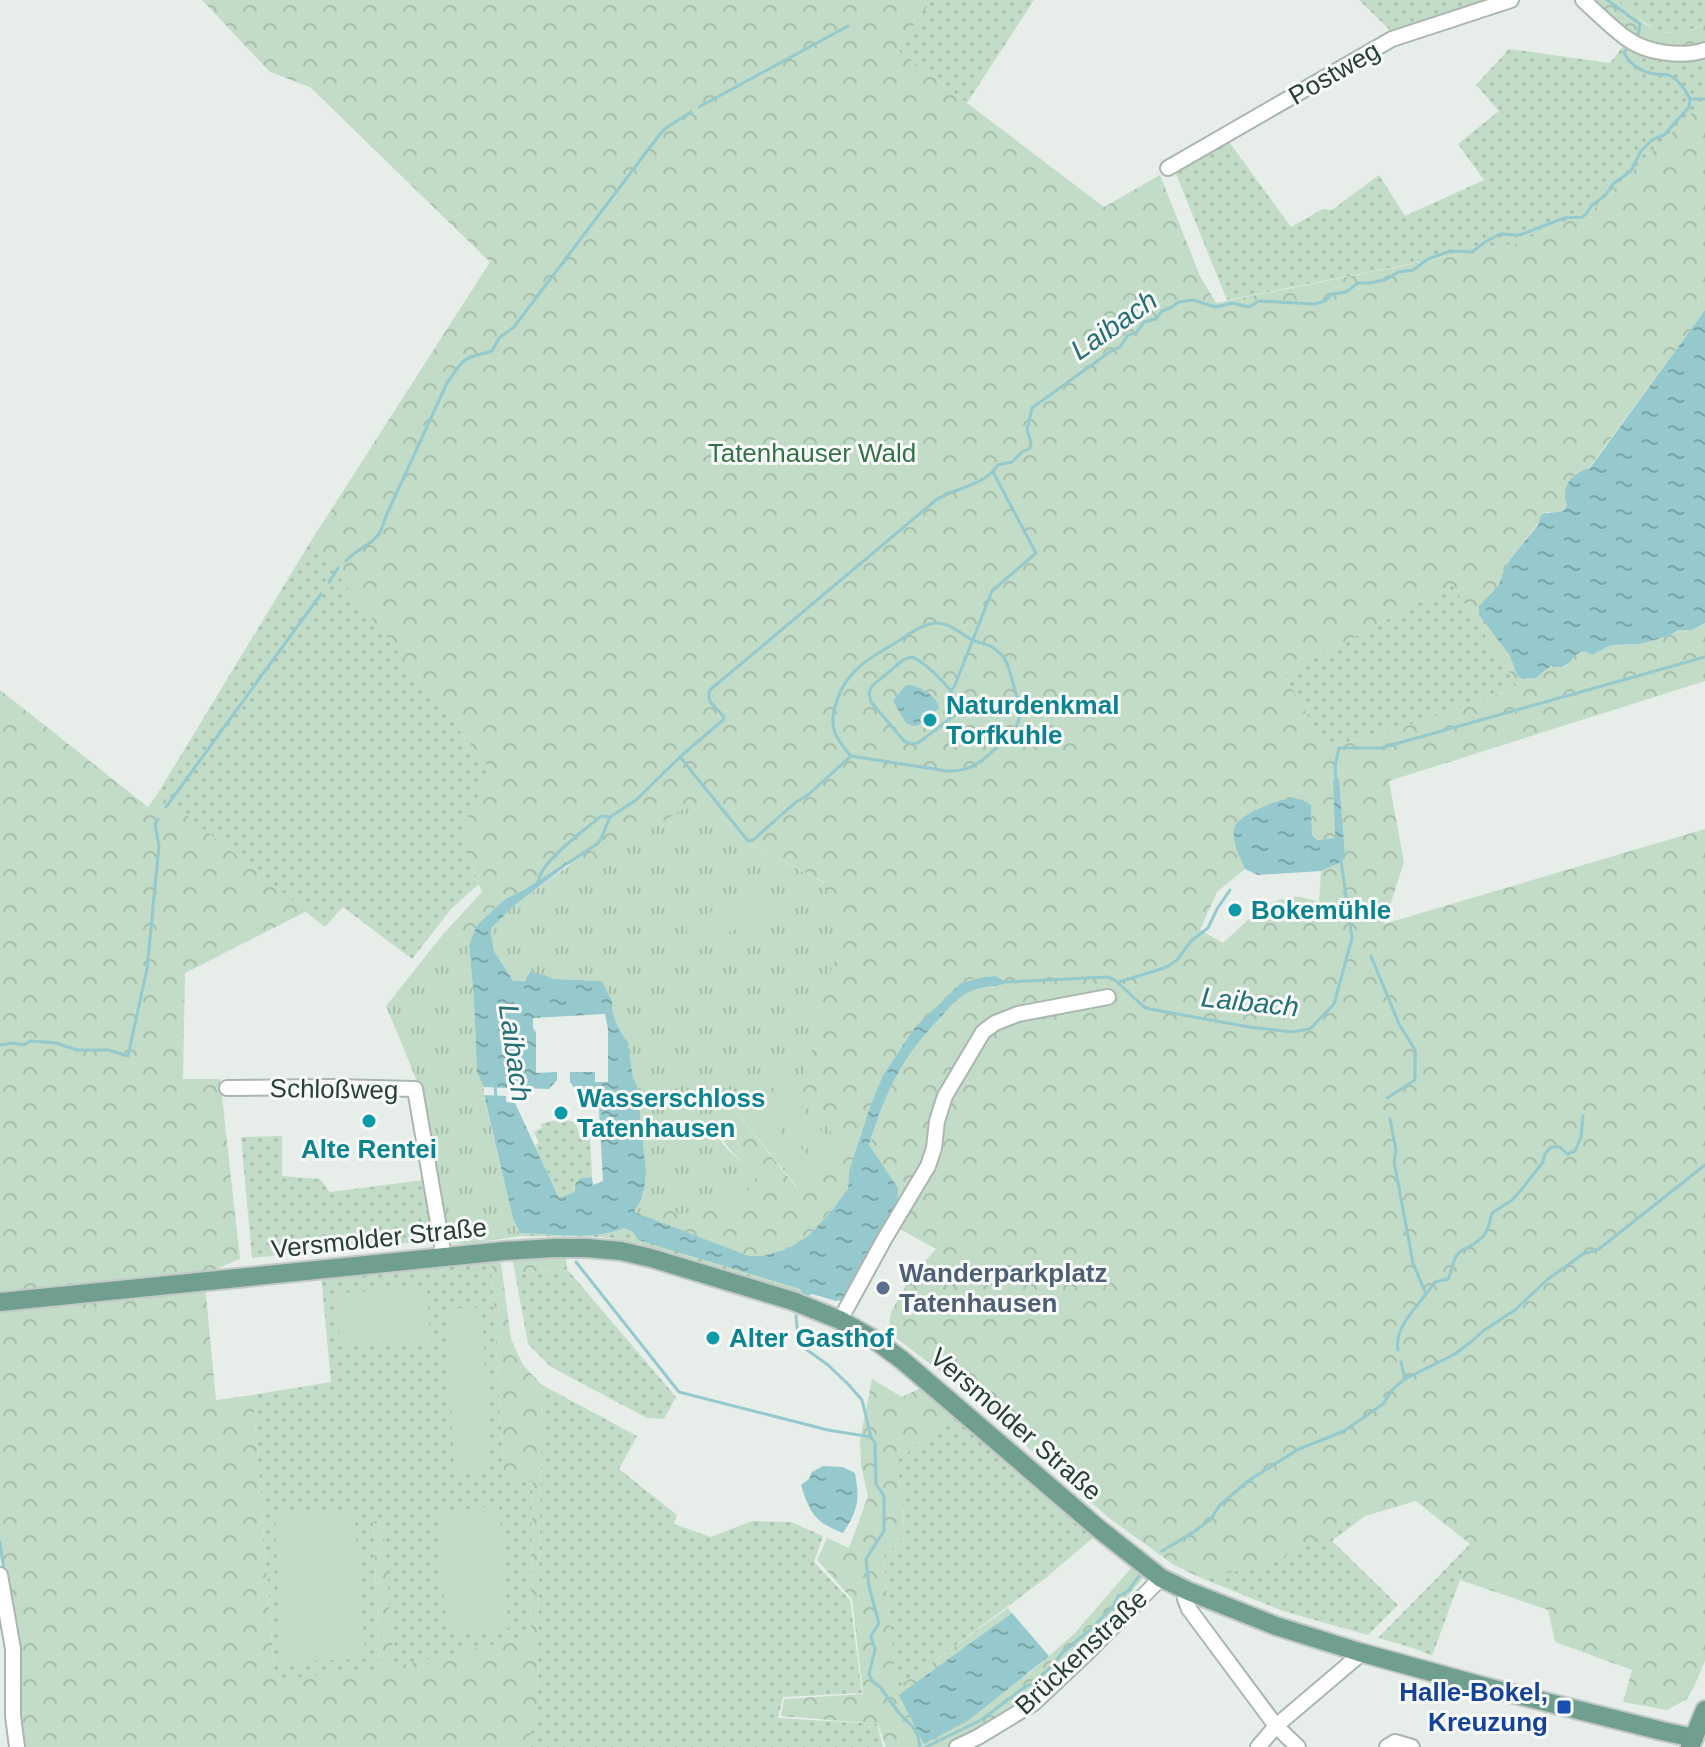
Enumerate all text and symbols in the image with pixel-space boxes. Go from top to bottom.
street label: Postweg [1283,35,1385,111]
water label: Laibach [1065,284,1163,366]
park label: Tatenhauser Wald [708,438,916,468]
place label: Naturdenkmal Torfkuhle [946,690,1119,750]
marker: Naturdenkmal Torfkuhle [921,711,939,729]
place label: Bokemühle [1251,895,1391,925]
marker: Bokemühle [1226,901,1244,919]
water label: Laibach [1200,981,1300,1023]
water label: Laibach [493,1002,537,1104]
street label: Schloßweg [269,1073,399,1105]
place label: Wasserschloss Tatenhausen [577,1083,765,1143]
marker: Wasserschloss Tatenhausen [552,1104,570,1122]
marker: Alte Rentei [360,1112,378,1130]
place label: Alte Rentei [301,1134,437,1164]
street label: Versmolder Straße [270,1212,488,1264]
place label: Wanderparkplatz Tatenhausen [899,1258,1108,1318]
marker: Wanderparkplatz Tatenhausen [874,1279,892,1297]
place label: Alter Gasthof [729,1323,894,1353]
marker: Alter Gasthof [704,1329,722,1347]
street label: Versmolder Straße [924,1342,1108,1506]
street label: Brückenstraße [1009,1583,1153,1721]
place label: Halle-Bokel, Kreuzung [1399,1677,1548,1737]
marker: Halle-Bokel, Kreuzung [1555,1698,1573,1716]

